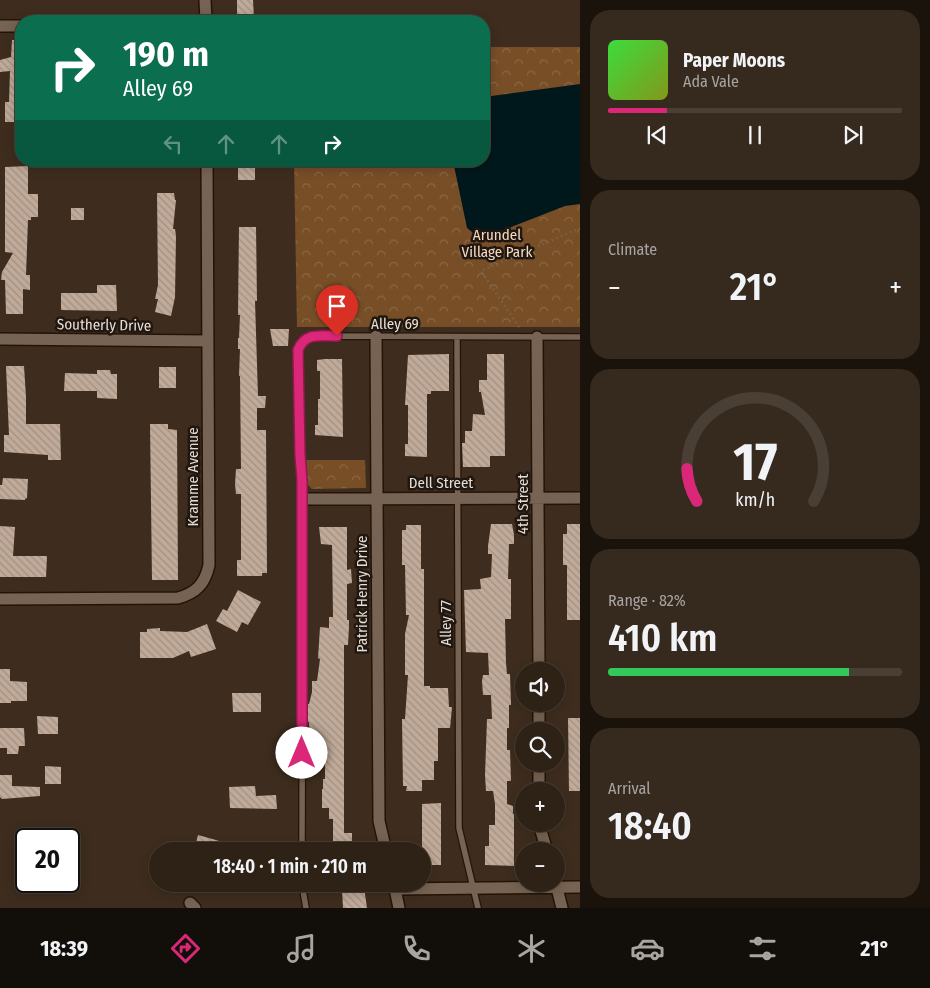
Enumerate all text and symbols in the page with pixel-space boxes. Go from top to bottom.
text: 190 m [123,33,209,75]
icon: right [40,35,105,100]
text: Paper Moons [683,49,785,72]
text: Ada Vale [683,72,739,91]
text: Alley 69 [123,75,193,102]
icon: previous [643,121,671,149]
icon: pause [741,121,769,149]
icon: next [839,121,867,149]
icon: left [159,130,187,158]
icon: ahead [212,130,240,158]
icon: ahead [265,130,293,158]
icon: right [318,130,346,158]
park label: Arundel Village Park [462,226,532,261]
text: Climate [608,240,657,259]
text: 21° [730,264,780,310]
text: − [608,271,621,304]
text: + [889,271,902,304]
pin [316,285,358,336]
icon: arrive [323,292,351,320]
street label: Southerly Drive [57,315,151,335]
street label: Alley 69 [371,315,419,333]
street label: Kramme Avenue [184,427,202,527]
text: 17 [733,431,777,494]
street label: Dell Street [409,474,473,492]
street label: 4th Street [514,474,532,534]
text: km/h [735,489,775,511]
street label: Patrick Henry Drive [353,536,371,652]
text: Range · 82% [608,591,686,610]
street label: Alley 77 [437,600,455,646]
text: 410 km [608,615,717,661]
map controls [515,662,565,892]
button: sound [515,662,565,712]
button: search [515,722,565,772]
position arrow [275,726,327,778]
text: Arrival [608,779,650,798]
button: + [515,782,565,832]
text: 18:40 [608,803,692,849]
speed limit sign: 20 [15,828,80,893]
button: − [515,842,565,892]
text: 18:40 · 1 min · 210 m [213,855,367,878]
icon: directions [168,931,203,966]
icon: music [284,931,319,966]
icon: phone [399,931,434,966]
icon: climate [514,931,549,966]
icon: car [630,931,665,966]
icon: filters [745,931,780,966]
text: 18:39 [40,935,88,962]
text: 21° [860,935,890,962]

